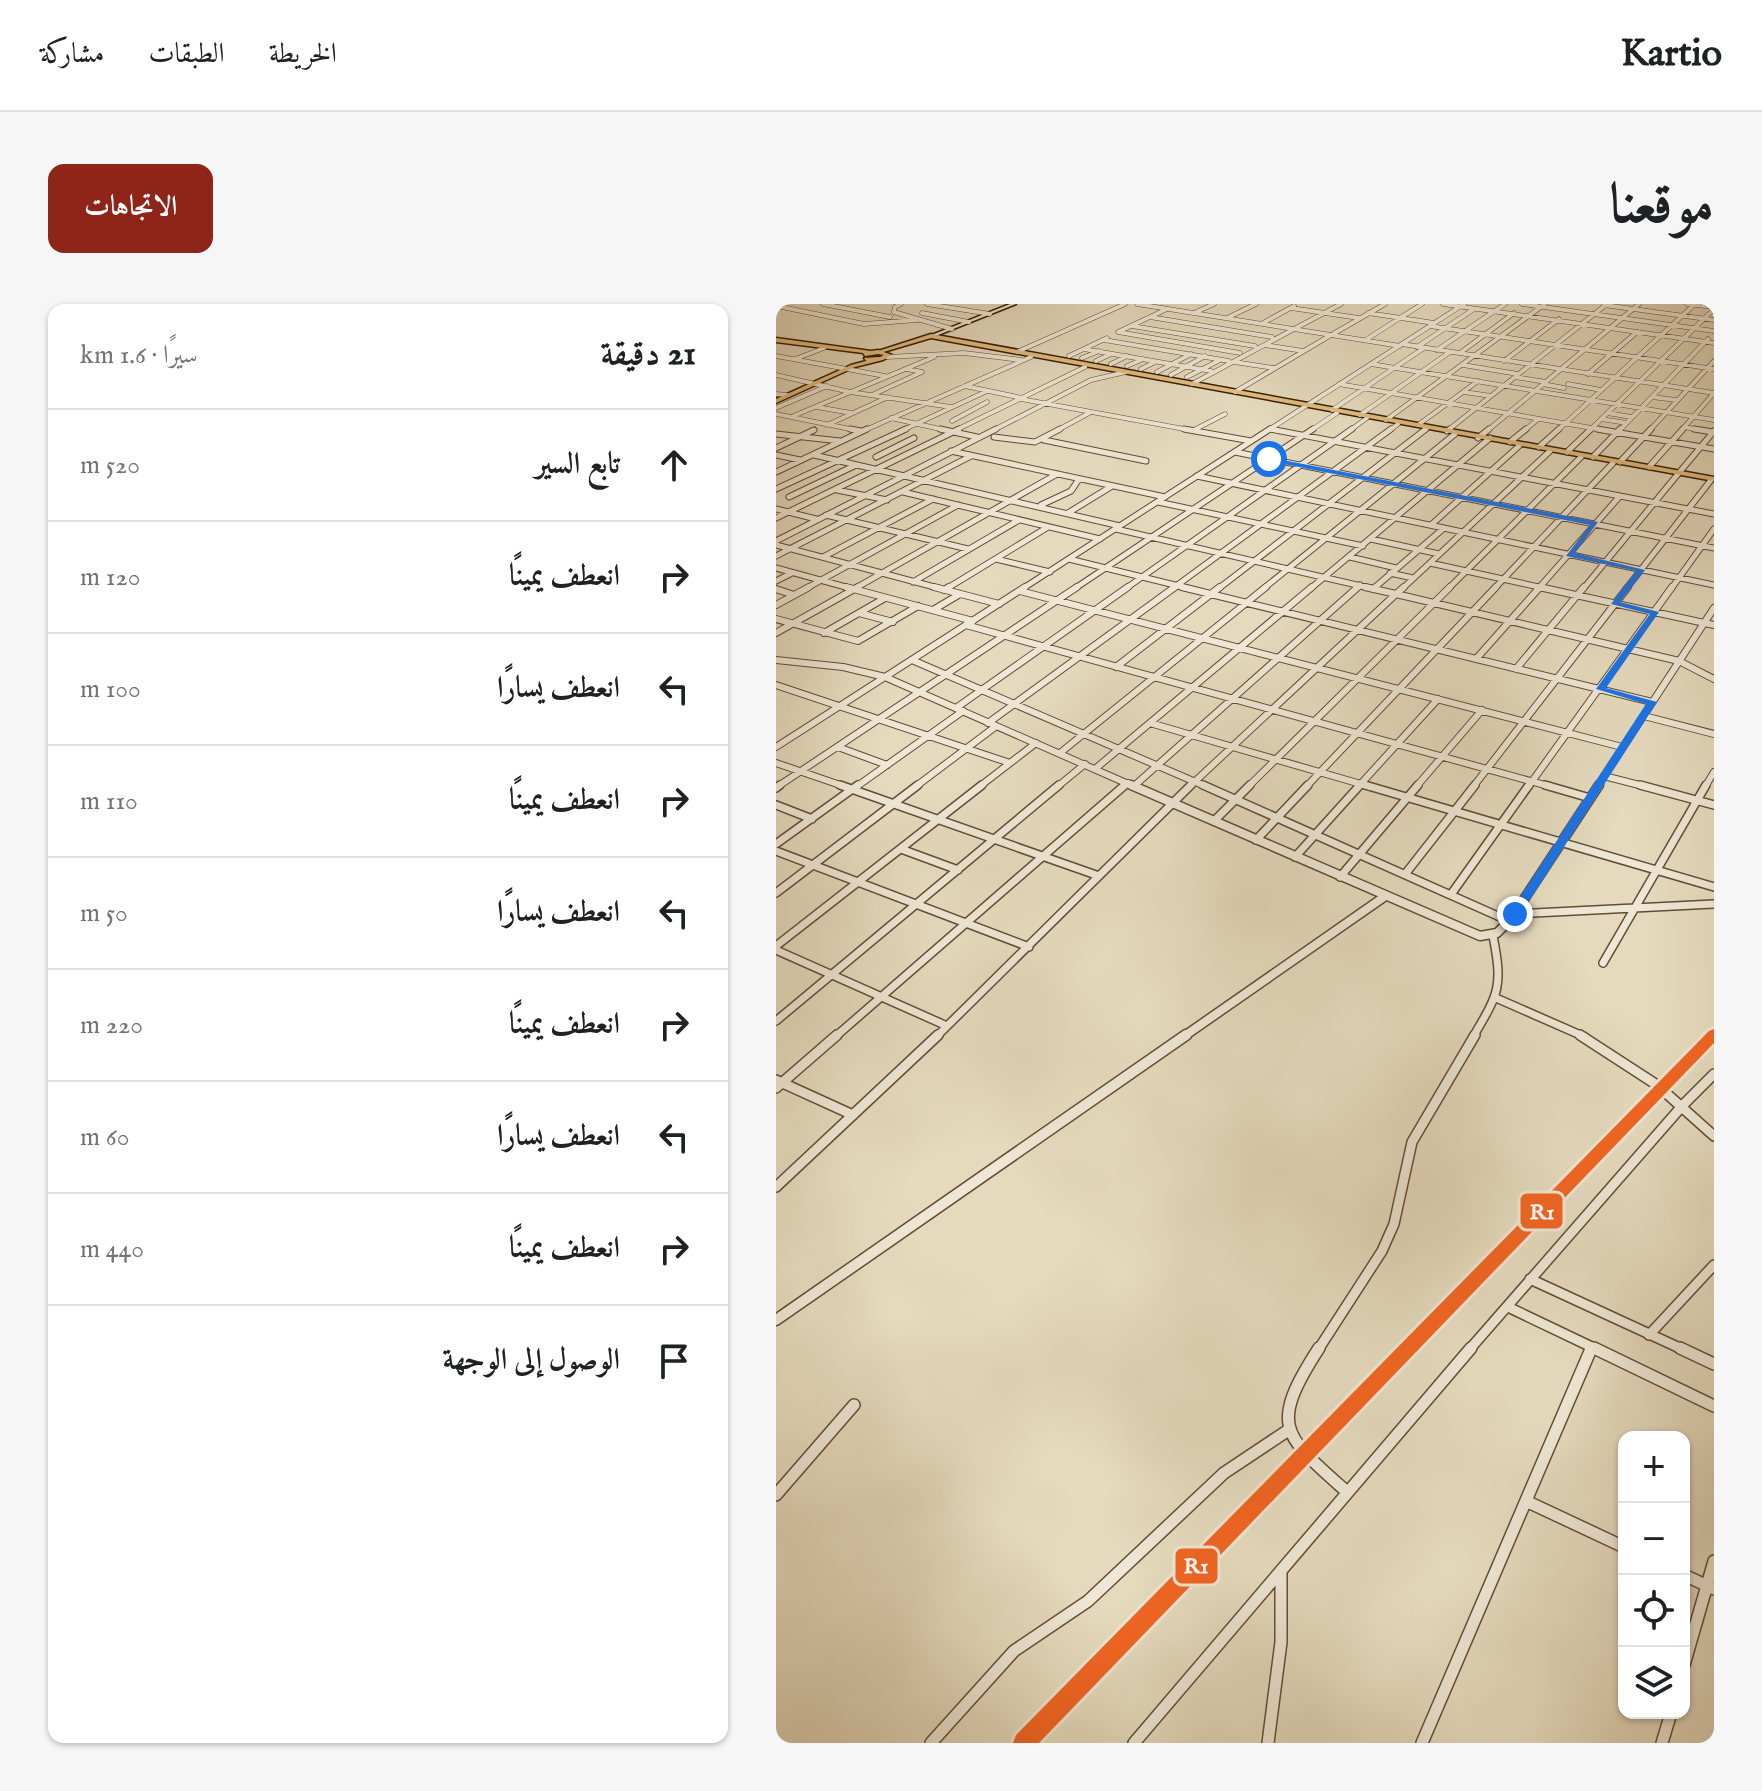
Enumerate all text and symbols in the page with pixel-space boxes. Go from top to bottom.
text: Kartio [1621,31,1722,79]
text: مشاركة [40,37,104,72]
text: الطبقات [148,37,225,72]
text: الخريطة [269,37,337,72]
button: الاتجاهات [48,164,213,253]
text: موقعنا [1609,171,1714,242]
text: 21 دقيقة [601,333,696,376]
text: سيرًا · 1.6 km [80,339,198,372]
route start [1251,441,1287,477]
icon: ahead [652,443,696,487]
text: تابع السير [535,446,620,484]
text: 520 m [80,449,140,482]
icon: right [652,555,696,599]
text: انعطف يمينًا [509,558,620,596]
text: 120 m [80,561,140,594]
icon: left [652,667,696,711]
text: انعطف يسارًا [497,670,620,708]
text: 100 m [80,673,141,706]
icon: right [652,779,696,823]
text: انعطف يمينًا [509,782,620,820]
text: 110 m [80,785,138,818]
icon: left [652,891,696,935]
text: انعطف يسارًا [497,894,620,932]
route end [1497,896,1533,932]
text: 50 m [80,897,128,930]
icon: right [652,1003,696,1047]
text: انعطف يمينًا [509,1006,620,1044]
text: 220 m [80,1009,143,1042]
icon: left [652,1115,696,1159]
text: انعطف يسارًا [497,1118,620,1156]
text: 60 m [80,1121,130,1154]
line badge: R1 [1519,1192,1564,1230]
text: R1 [1530,1199,1554,1227]
icon: right [652,1227,696,1271]
text: انعطف يمينًا [509,1230,620,1268]
text: 440 m [80,1233,144,1266]
icon: arrive [652,1339,696,1383]
text: الوصول إلى الوجهة [443,1342,620,1380]
map controls [1618,1431,1690,1719]
button: + [1618,1431,1690,1503]
button: − [1618,1503,1690,1575]
line badge: R1 [1174,1547,1219,1585]
text: R1 [1184,1553,1208,1581]
button: locate [1618,1575,1690,1647]
button: layers [1618,1647,1690,1719]

